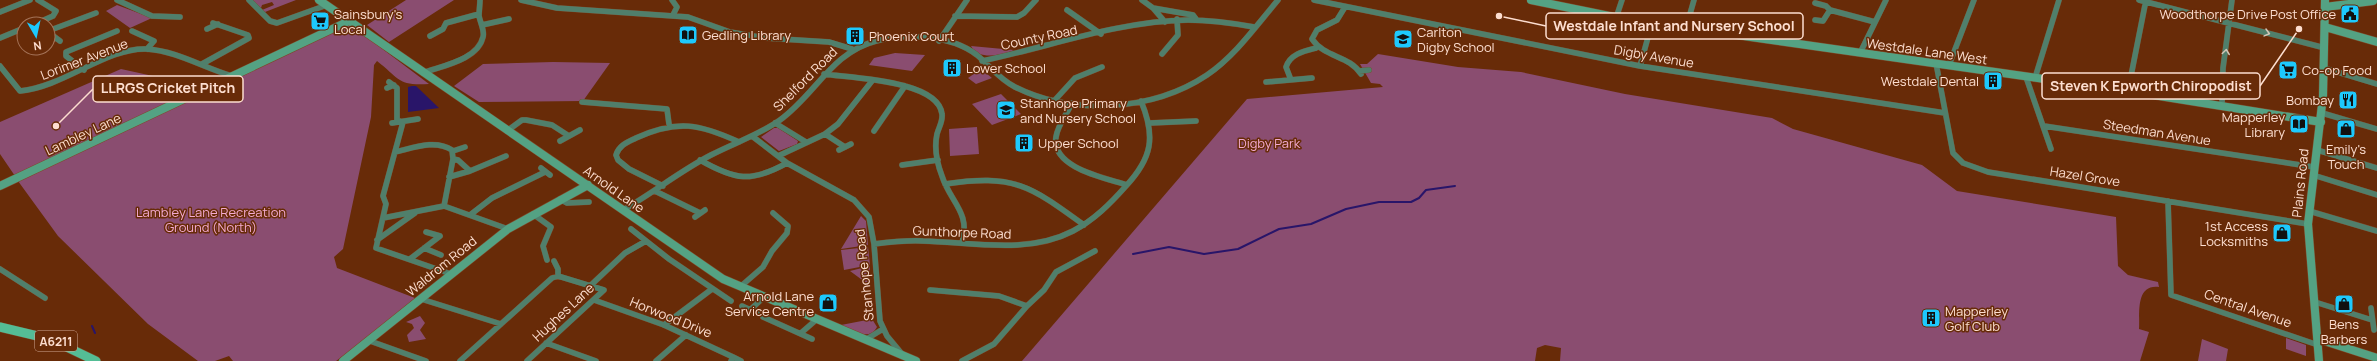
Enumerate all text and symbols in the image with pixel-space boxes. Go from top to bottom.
public building icon: Woodthorpe Drive Post Office [2339,3,2361,25]
place label: Sainsbury's Local [334,5,402,38]
place label: Woodthorpe Drive Post Office [2159,5,2336,23]
supermarket icon: Sainsbury's Local [309,10,331,32]
callout: Westdale Infant and Nursery School [1546,13,1803,39]
north arrow [16,16,56,56]
text: Westdale Infant and Nursery School [1553,16,1795,35]
street label: County Road [999,20,1079,54]
place label: Carlton Digby School [1417,23,1495,56]
library icon: Gedling Library [677,24,699,46]
building icon: Phoenix Court [844,25,866,47]
place label: Gedling Library [702,26,791,44]
place label: Phoenix Court [869,27,954,45]
school or university icon: Carlton Digby School [1392,28,1414,50]
one-way arrow [2263,28,2270,37]
street label: Lorimer Avenue [38,34,131,84]
street label: Westdale Lane West [1866,34,1988,68]
text: N [32,38,43,54]
street label: Digby Avenue [1613,40,1696,72]
street label: Shelford Road [769,43,841,115]
one-way arrow [2221,49,2230,55]
building icon: Lower School [941,57,963,79]
place label: Lower School [966,59,1046,77]
supermarket icon: Co-op Food [2277,59,2299,81]
place label: Co-op Food [2302,61,2372,79]
building icon: Westdale Dental [1982,70,2004,92]
place label: Westdale Dental [1881,72,1979,90]
callout: Steven K Epworth Chiropodist [2042,73,2260,99]
callout: LLRGS Cricket Pitch [93,76,243,102]
text: Steven K Epworth Chiropodist [2050,76,2252,95]
text: LLRGS Cricket Pitch [101,78,235,97]
restaurant icon: Bombay [2337,89,2359,111]
place label: Bombay [2286,91,2334,109]
place label: Stanhope Primary and Nursery School [1020,94,1136,127]
school or university icon: Stanhope Primary and Nursery School [995,99,1017,121]
street label: Lambley Lane [42,108,124,159]
place label: Mapperley Library [2222,108,2285,141]
library icon: Mapperley Library [2288,113,2310,135]
street label: Steedman Avenue [2102,115,2213,149]
shop icon: Emily's Touch [2335,118,2357,140]
building icon: Upper School [1013,132,1035,154]
place label: Upper School [1038,134,1119,152]
park label: Digby Park [1238,134,1301,152]
place label: Emily's Touch [2326,140,2366,173]
street label: Plains Road [2287,148,2313,218]
street label: Arnold Lane [580,161,648,217]
street label: Hazel Grove [2049,162,2122,190]
park label: Lambley Lane Recreation Ground (North) [136,203,286,236]
place label: 1st Access Locksmiths [2200,217,2268,250]
street label: Gunthorpe Road [912,221,1012,243]
shop icon: 1st Access Locksmiths [2271,222,2293,244]
street label: Stanhope Road [850,228,878,322]
street label: Waldrom Road [402,232,480,300]
street label: Hughes Lane [528,278,598,345]
street label: Central Avenue [2202,285,2295,332]
place label: Arnold Lane Service Centre [725,287,814,320]
street label: Horwood Drive [627,292,715,342]
shop icon: Arnold Lane Service Centre [817,292,839,314]
shop icon: Bens Barbers [2333,293,2355,315]
place label: Mapperley Golf Club [1945,302,2008,335]
building icon: Mapperley Golf Club [1920,307,1942,329]
place label: Bens Barbers [2321,315,2367,348]
road number: A6211 [35,331,77,351]

